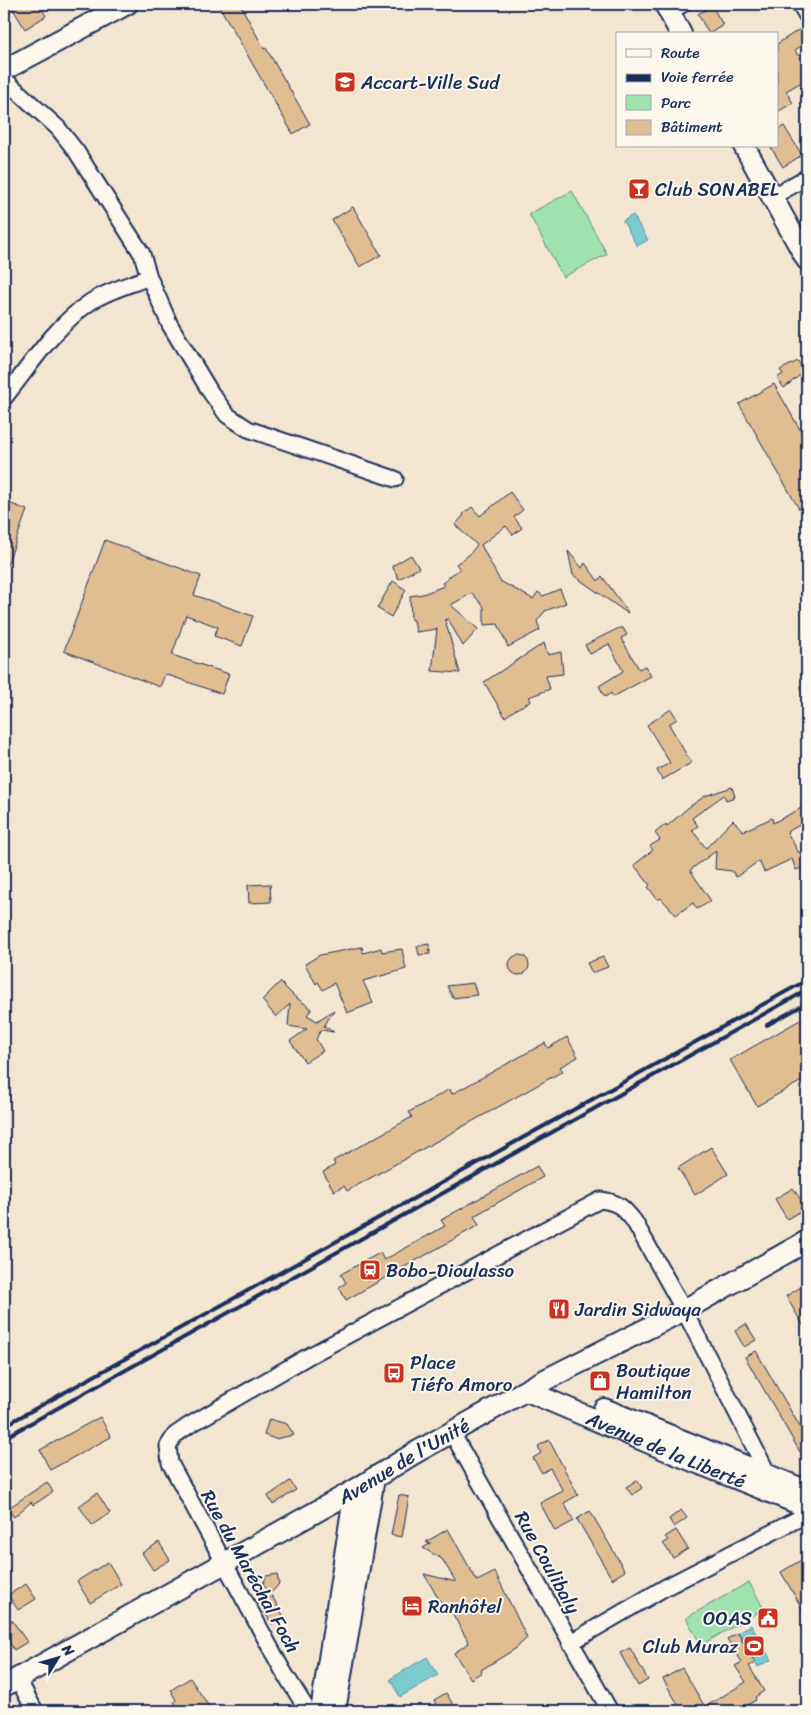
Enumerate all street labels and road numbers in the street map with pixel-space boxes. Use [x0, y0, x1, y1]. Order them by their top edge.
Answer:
street label: Avenue de la Liberté [580, 1402, 751, 1498]
street label: Avenue de l'Unité [331, 1409, 476, 1514]
street label: Rue du Maréchal Foch [192, 1483, 309, 1659]
street label: Rue Coulibaly [506, 1505, 590, 1620]

